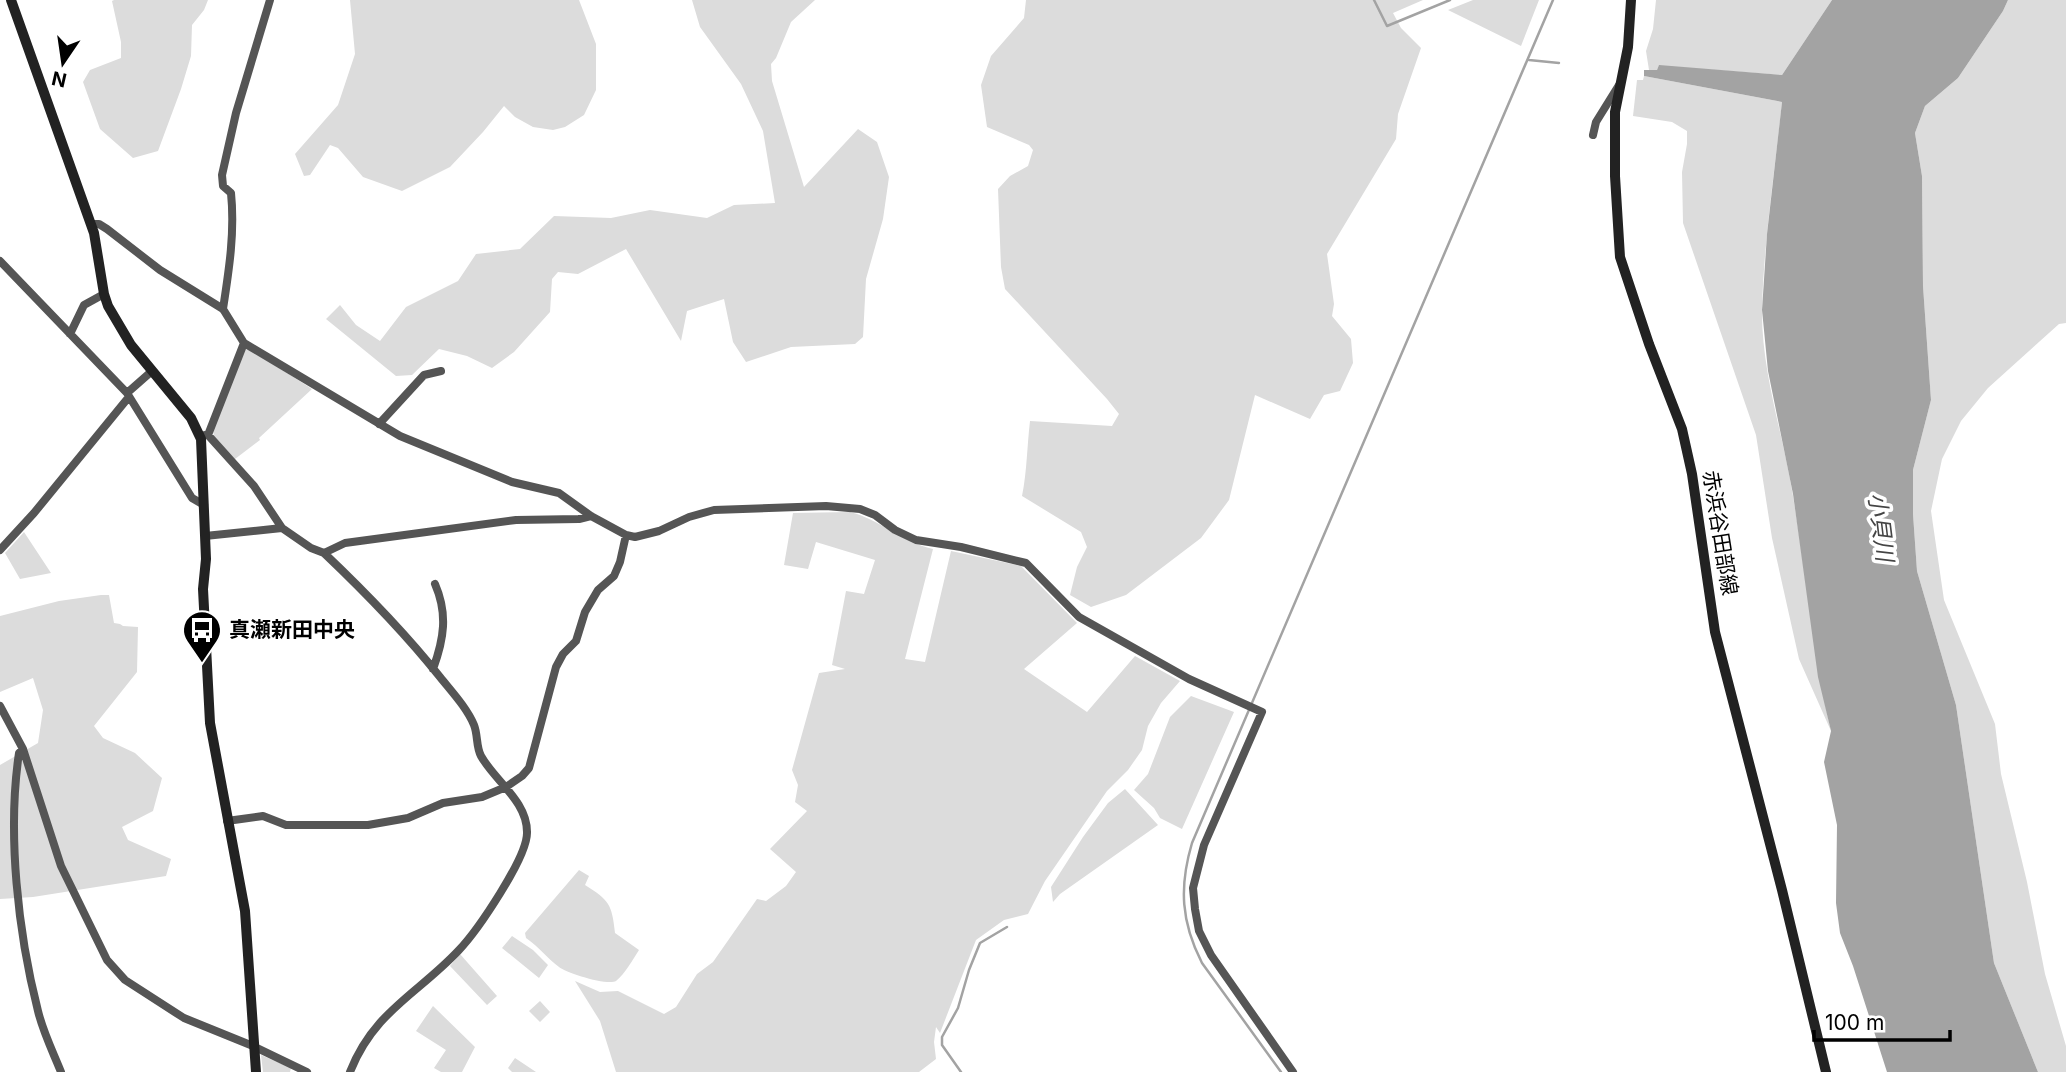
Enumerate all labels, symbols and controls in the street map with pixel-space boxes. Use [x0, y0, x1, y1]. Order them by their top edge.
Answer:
north arrow [28, 28, 98, 98]
text: N [50, 66, 69, 92]
street label: 赤浜谷田部線 [1698, 469, 1743, 597]
water label: 小貝川 [1863, 491, 1899, 566]
bus stop icon: 真瀬新田中央 [181, 609, 223, 664]
place label: 真瀬新田中央 [229, 617, 355, 642]
scale bar [1814, 998, 1951, 1042]
text: 100 m [1825, 1010, 1884, 1035]

